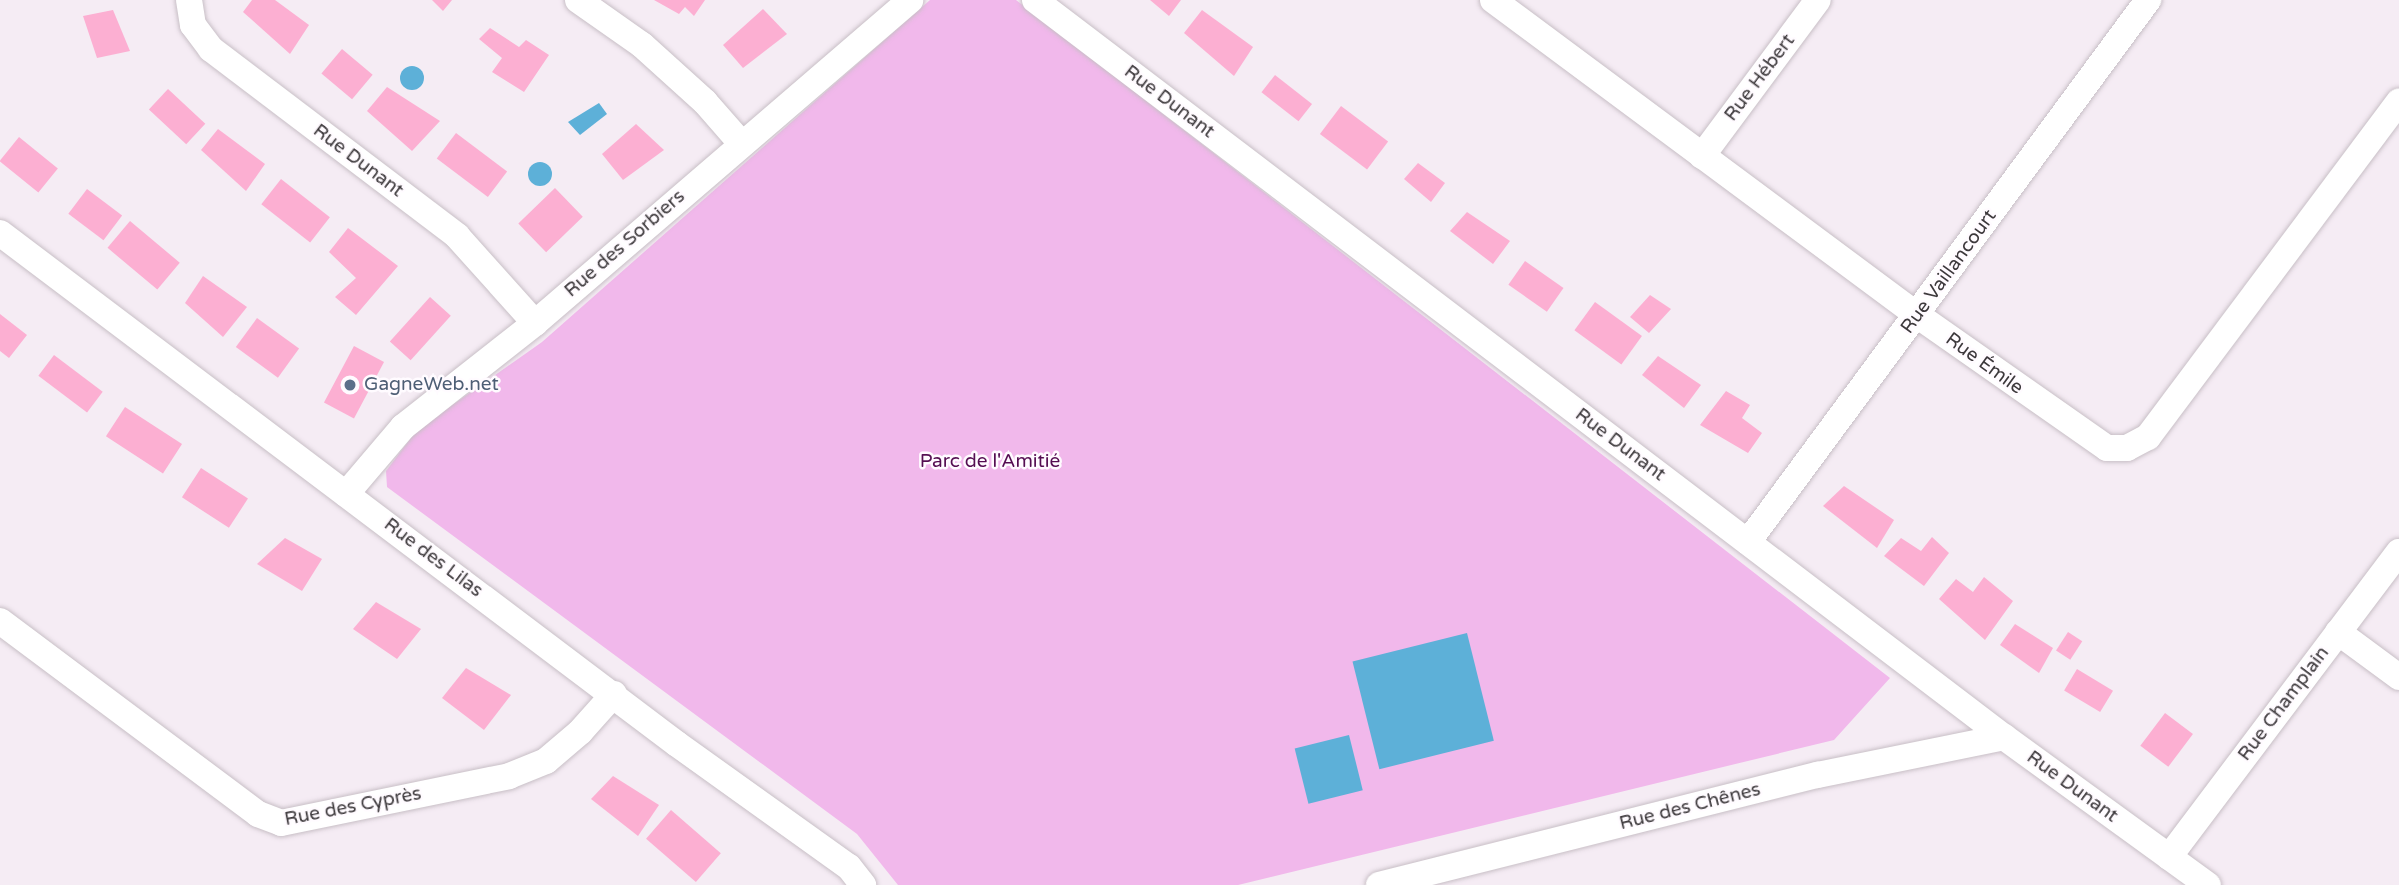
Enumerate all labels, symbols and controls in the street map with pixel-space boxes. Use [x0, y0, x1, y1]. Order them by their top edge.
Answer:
street label: Rue Hébert [1720, 30, 1800, 126]
street label: Rue Dunant [1119, 61, 1219, 143]
street label: Rue Dunant [308, 120, 408, 202]
street label: Rue des Sorbiers [560, 186, 690, 302]
street label: Rue Vaillancourt [1896, 206, 2002, 338]
street label: Rue Émile [1941, 328, 2027, 400]
place label: GagneWeb.net [364, 374, 499, 396]
marker: GagneWeb.net [342, 377, 358, 393]
street label: Rue Dunant [1570, 404, 1670, 486]
park label: Parc de l'Amitié [920, 451, 1060, 473]
street label: Rue des Lilas [379, 513, 487, 603]
street label: Rue Champlain [2234, 642, 2334, 766]
street label: Rue Dunant [2022, 746, 2122, 828]
street label: Rue des Chênes [1617, 778, 1763, 836]
street label: Rue des Cyprès [283, 783, 423, 831]

